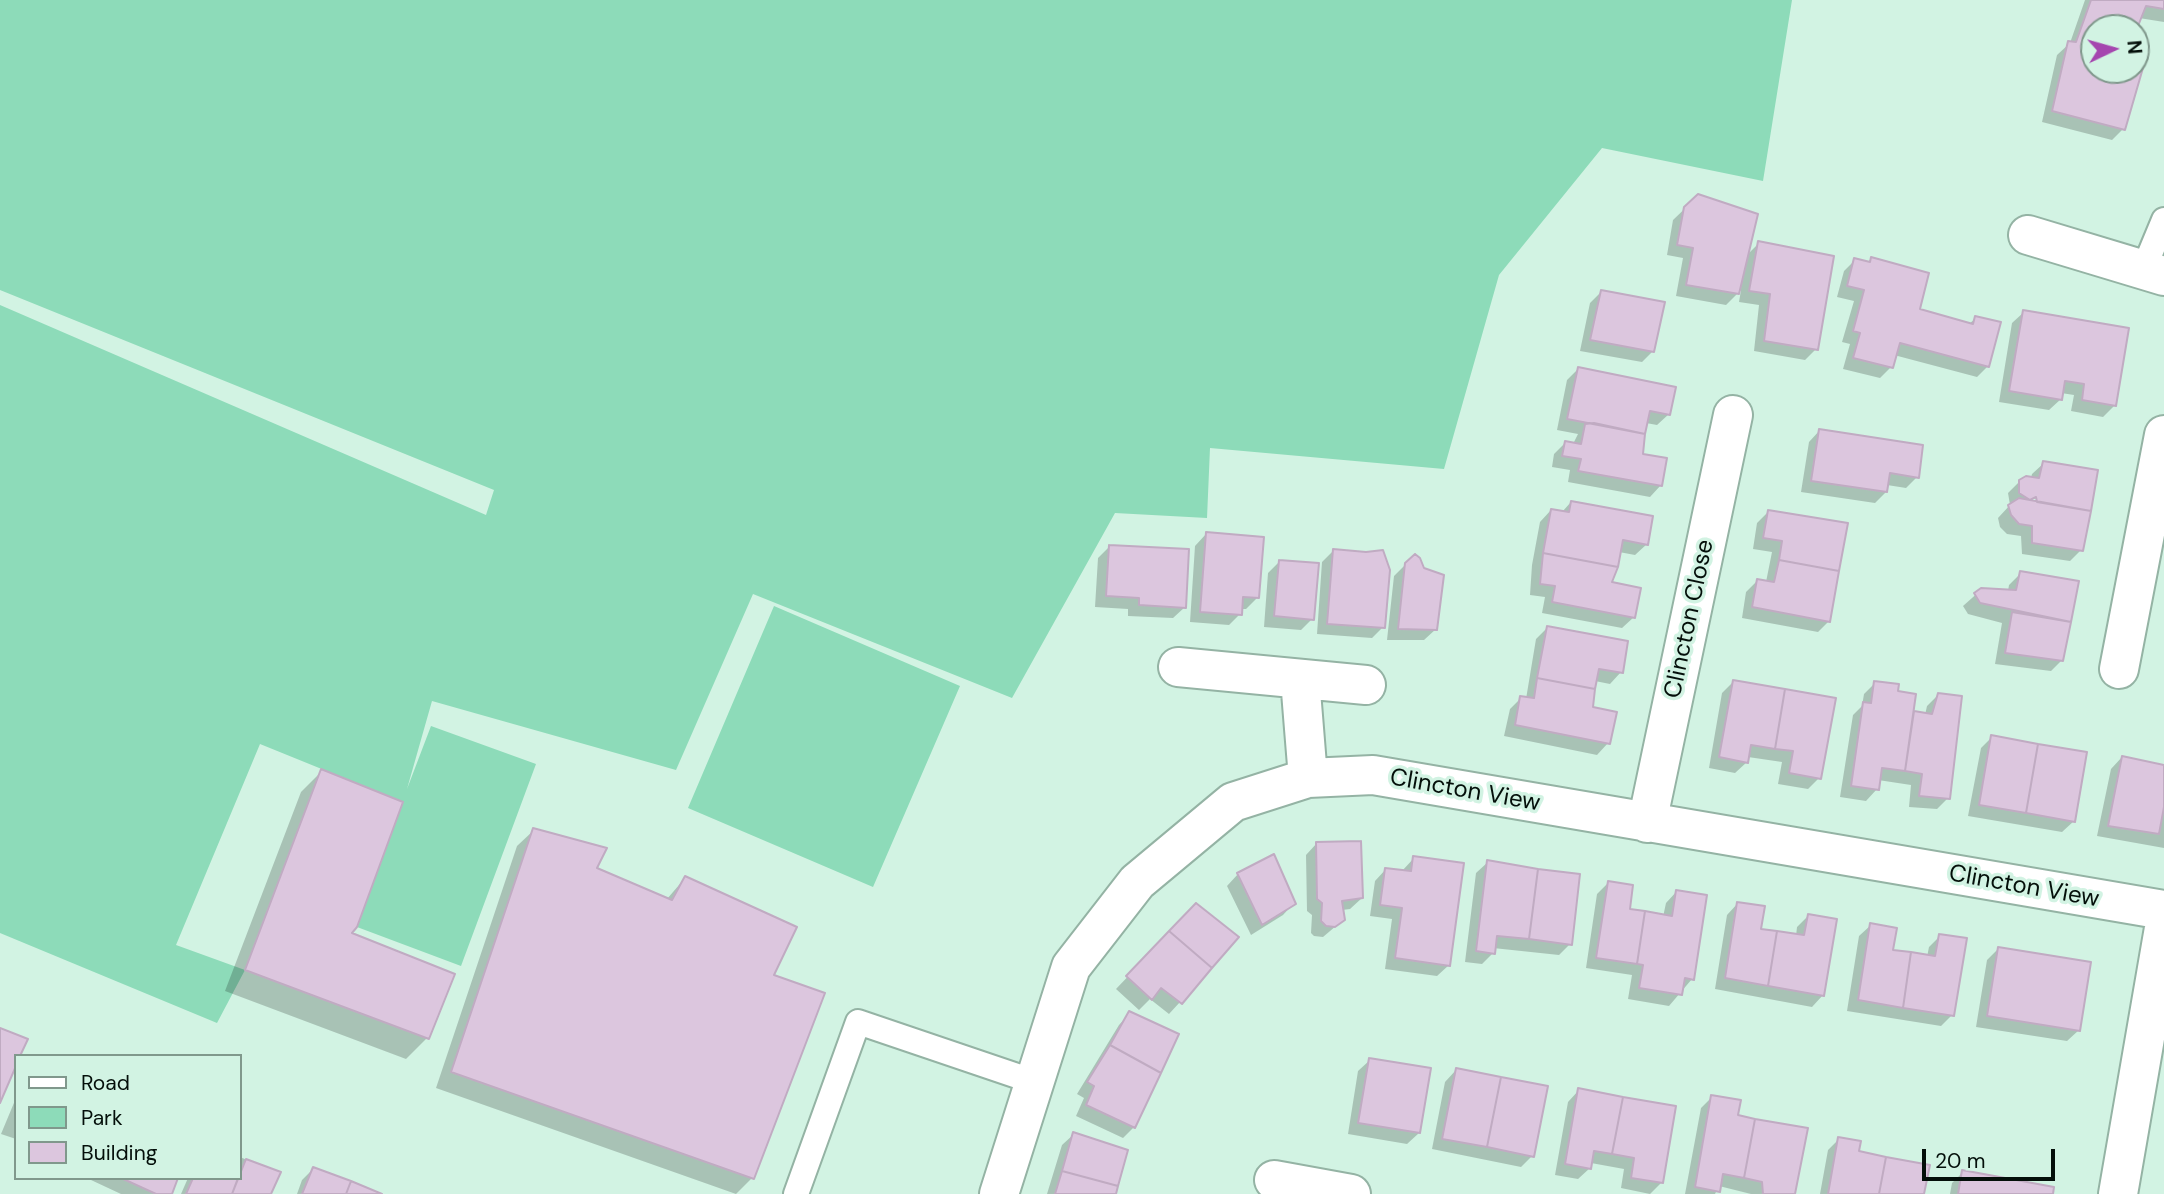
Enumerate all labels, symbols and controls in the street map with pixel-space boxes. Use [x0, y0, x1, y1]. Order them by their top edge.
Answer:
north arrow [2080, 14, 2150, 84]
text: N [2121, 39, 2147, 55]
street label: Clincton Close [1659, 537, 1721, 701]
street label: Clincton View [1388, 764, 1542, 818]
street label: Clincton View [1947, 860, 2101, 914]
legend [14, 1054, 242, 1180]
text: Road [81, 1069, 130, 1097]
text: Park [81, 1104, 122, 1132]
scale bar [1926, 1134, 2059, 1178]
text: Building [81, 1139, 157, 1167]
text: 20 m [1935, 1147, 1986, 1175]

